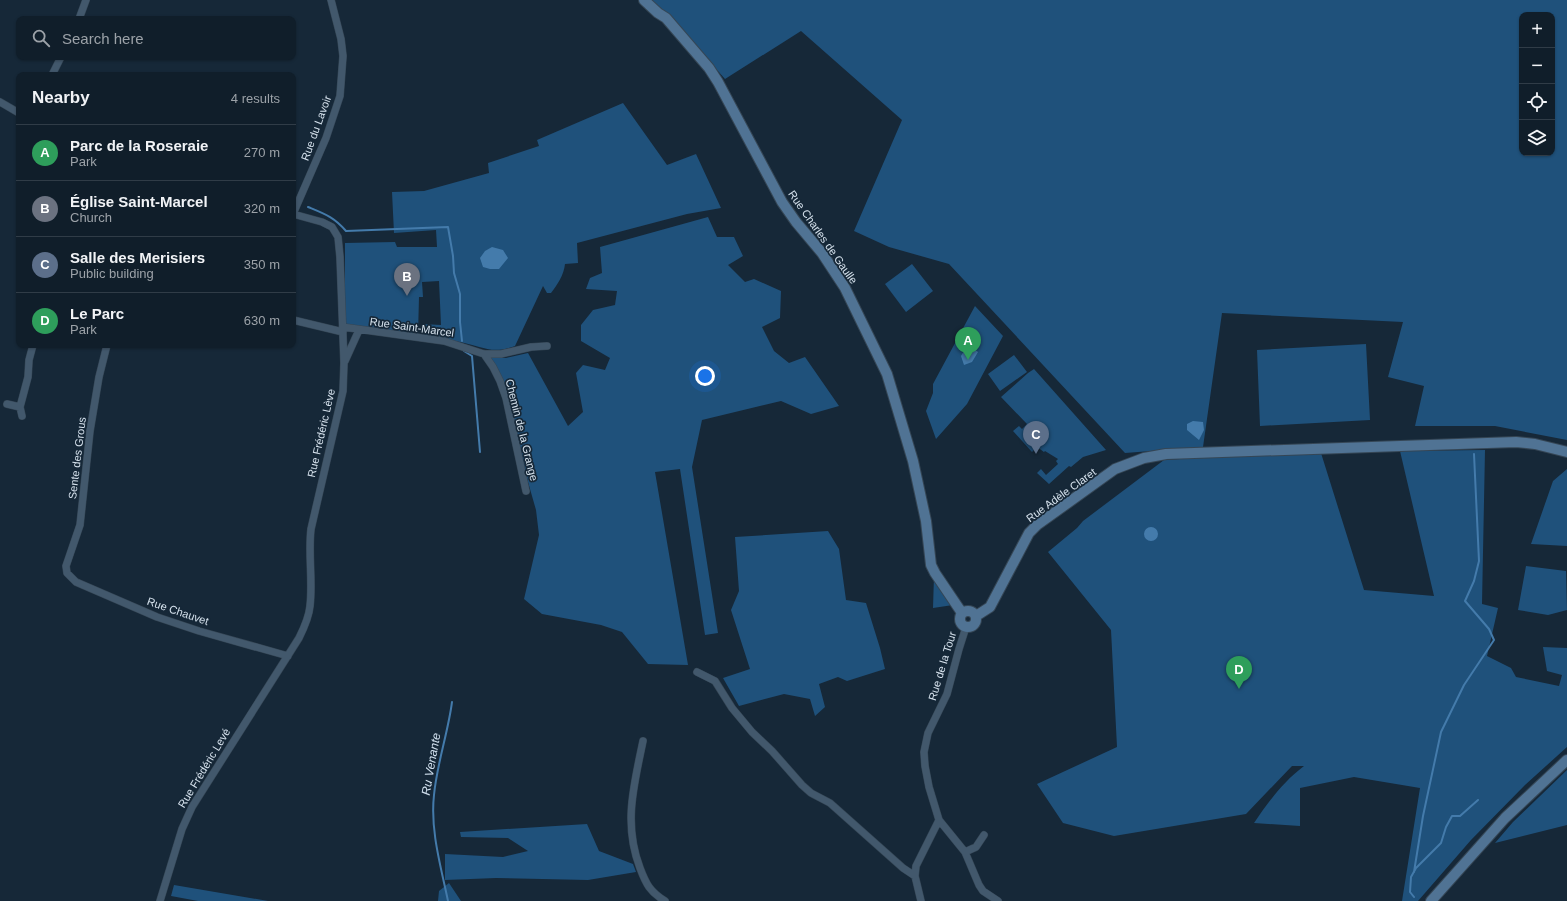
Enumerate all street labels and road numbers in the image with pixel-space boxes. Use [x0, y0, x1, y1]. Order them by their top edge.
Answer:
street label: Rue du Lavoir [299, 93, 333, 162]
street label: Rue Charles de Gaulle [786, 188, 860, 286]
street label: Rue Saint-Marcel [369, 315, 455, 339]
street label: Chemin de la Grange [504, 378, 540, 482]
street label: Rue Frédéric Lève [305, 388, 337, 478]
street label: Sente des Grous [66, 416, 88, 500]
street label: Rue Adèle Claret [1024, 466, 1098, 524]
street label: Rue Chauvet [146, 595, 210, 627]
street label: Rue de la Tour [926, 630, 958, 702]
street label: Rue Frédéric Levé [176, 726, 232, 810]

